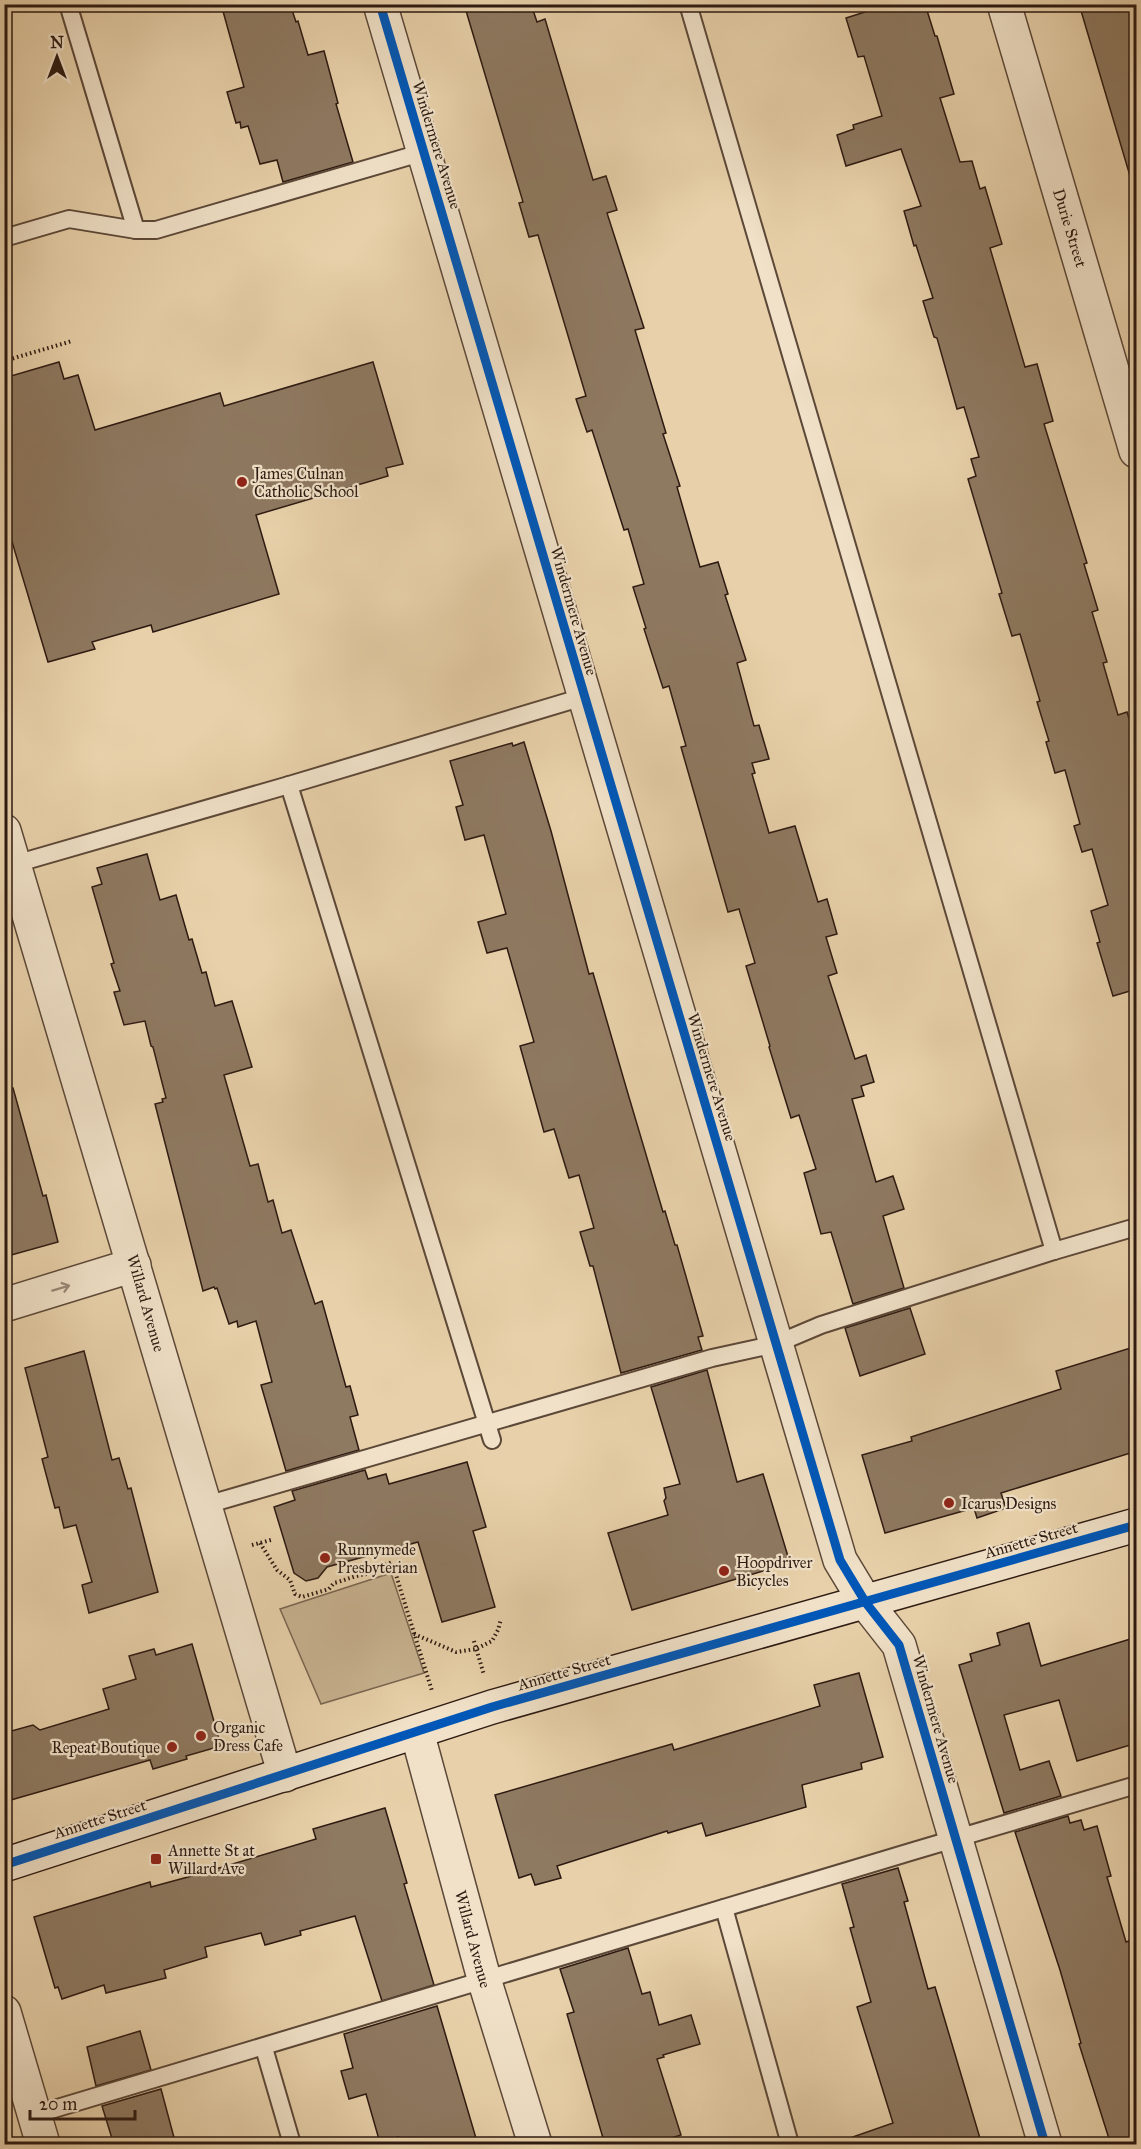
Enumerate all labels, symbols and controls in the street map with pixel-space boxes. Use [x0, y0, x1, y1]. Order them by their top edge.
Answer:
north arrow [27, 27, 87, 87]
text: N [50, 33, 64, 52]
street label: Windermere Avenue [408, 79, 466, 212]
street label: Durie Street [1049, 186, 1091, 270]
place label: James Culnan Catholic School [252, 464, 359, 501]
marker: James Culnan Catholic School [235, 475, 249, 489]
street label: Windermere Avenue [547, 544, 602, 678]
street label: Windermere Avenue [683, 1011, 741, 1144]
street label: Willard Avenue [123, 1252, 169, 1354]
one-way arrow [51, 1282, 70, 1293]
place label: Icarus Designs [961, 1494, 1057, 1514]
marker: Icarus Designs [942, 1496, 956, 1510]
street label: Annette Street [981, 1518, 1080, 1563]
place label: Runnymede Presbyterian [337, 1540, 418, 1577]
marker: Runnymede Presbyterian [318, 1551, 332, 1565]
place label: Hoopdriver Bicycles [736, 1553, 812, 1590]
marker: Hoopdriver Bicycles [717, 1564, 731, 1578]
street label: Annette Street [514, 1650, 613, 1695]
street label: Windermere Avenue [909, 1652, 964, 1786]
place label: Organic Dress Cafe [213, 1718, 283, 1755]
marker: Organic Dress Cafe [194, 1729, 208, 1743]
place label: Repeat Boutique [52, 1738, 160, 1758]
marker: Repeat Boutique [165, 1740, 179, 1754]
street label: Annette Street [50, 1795, 149, 1843]
place label: Annette St at Willard Ave [167, 1841, 255, 1878]
marker: Annette St at Willard Ave [149, 1852, 163, 1866]
street label: Willard Avenue [451, 1888, 495, 1990]
scale bar [30, 2083, 135, 2121]
text: 20 m [39, 2093, 77, 2115]

